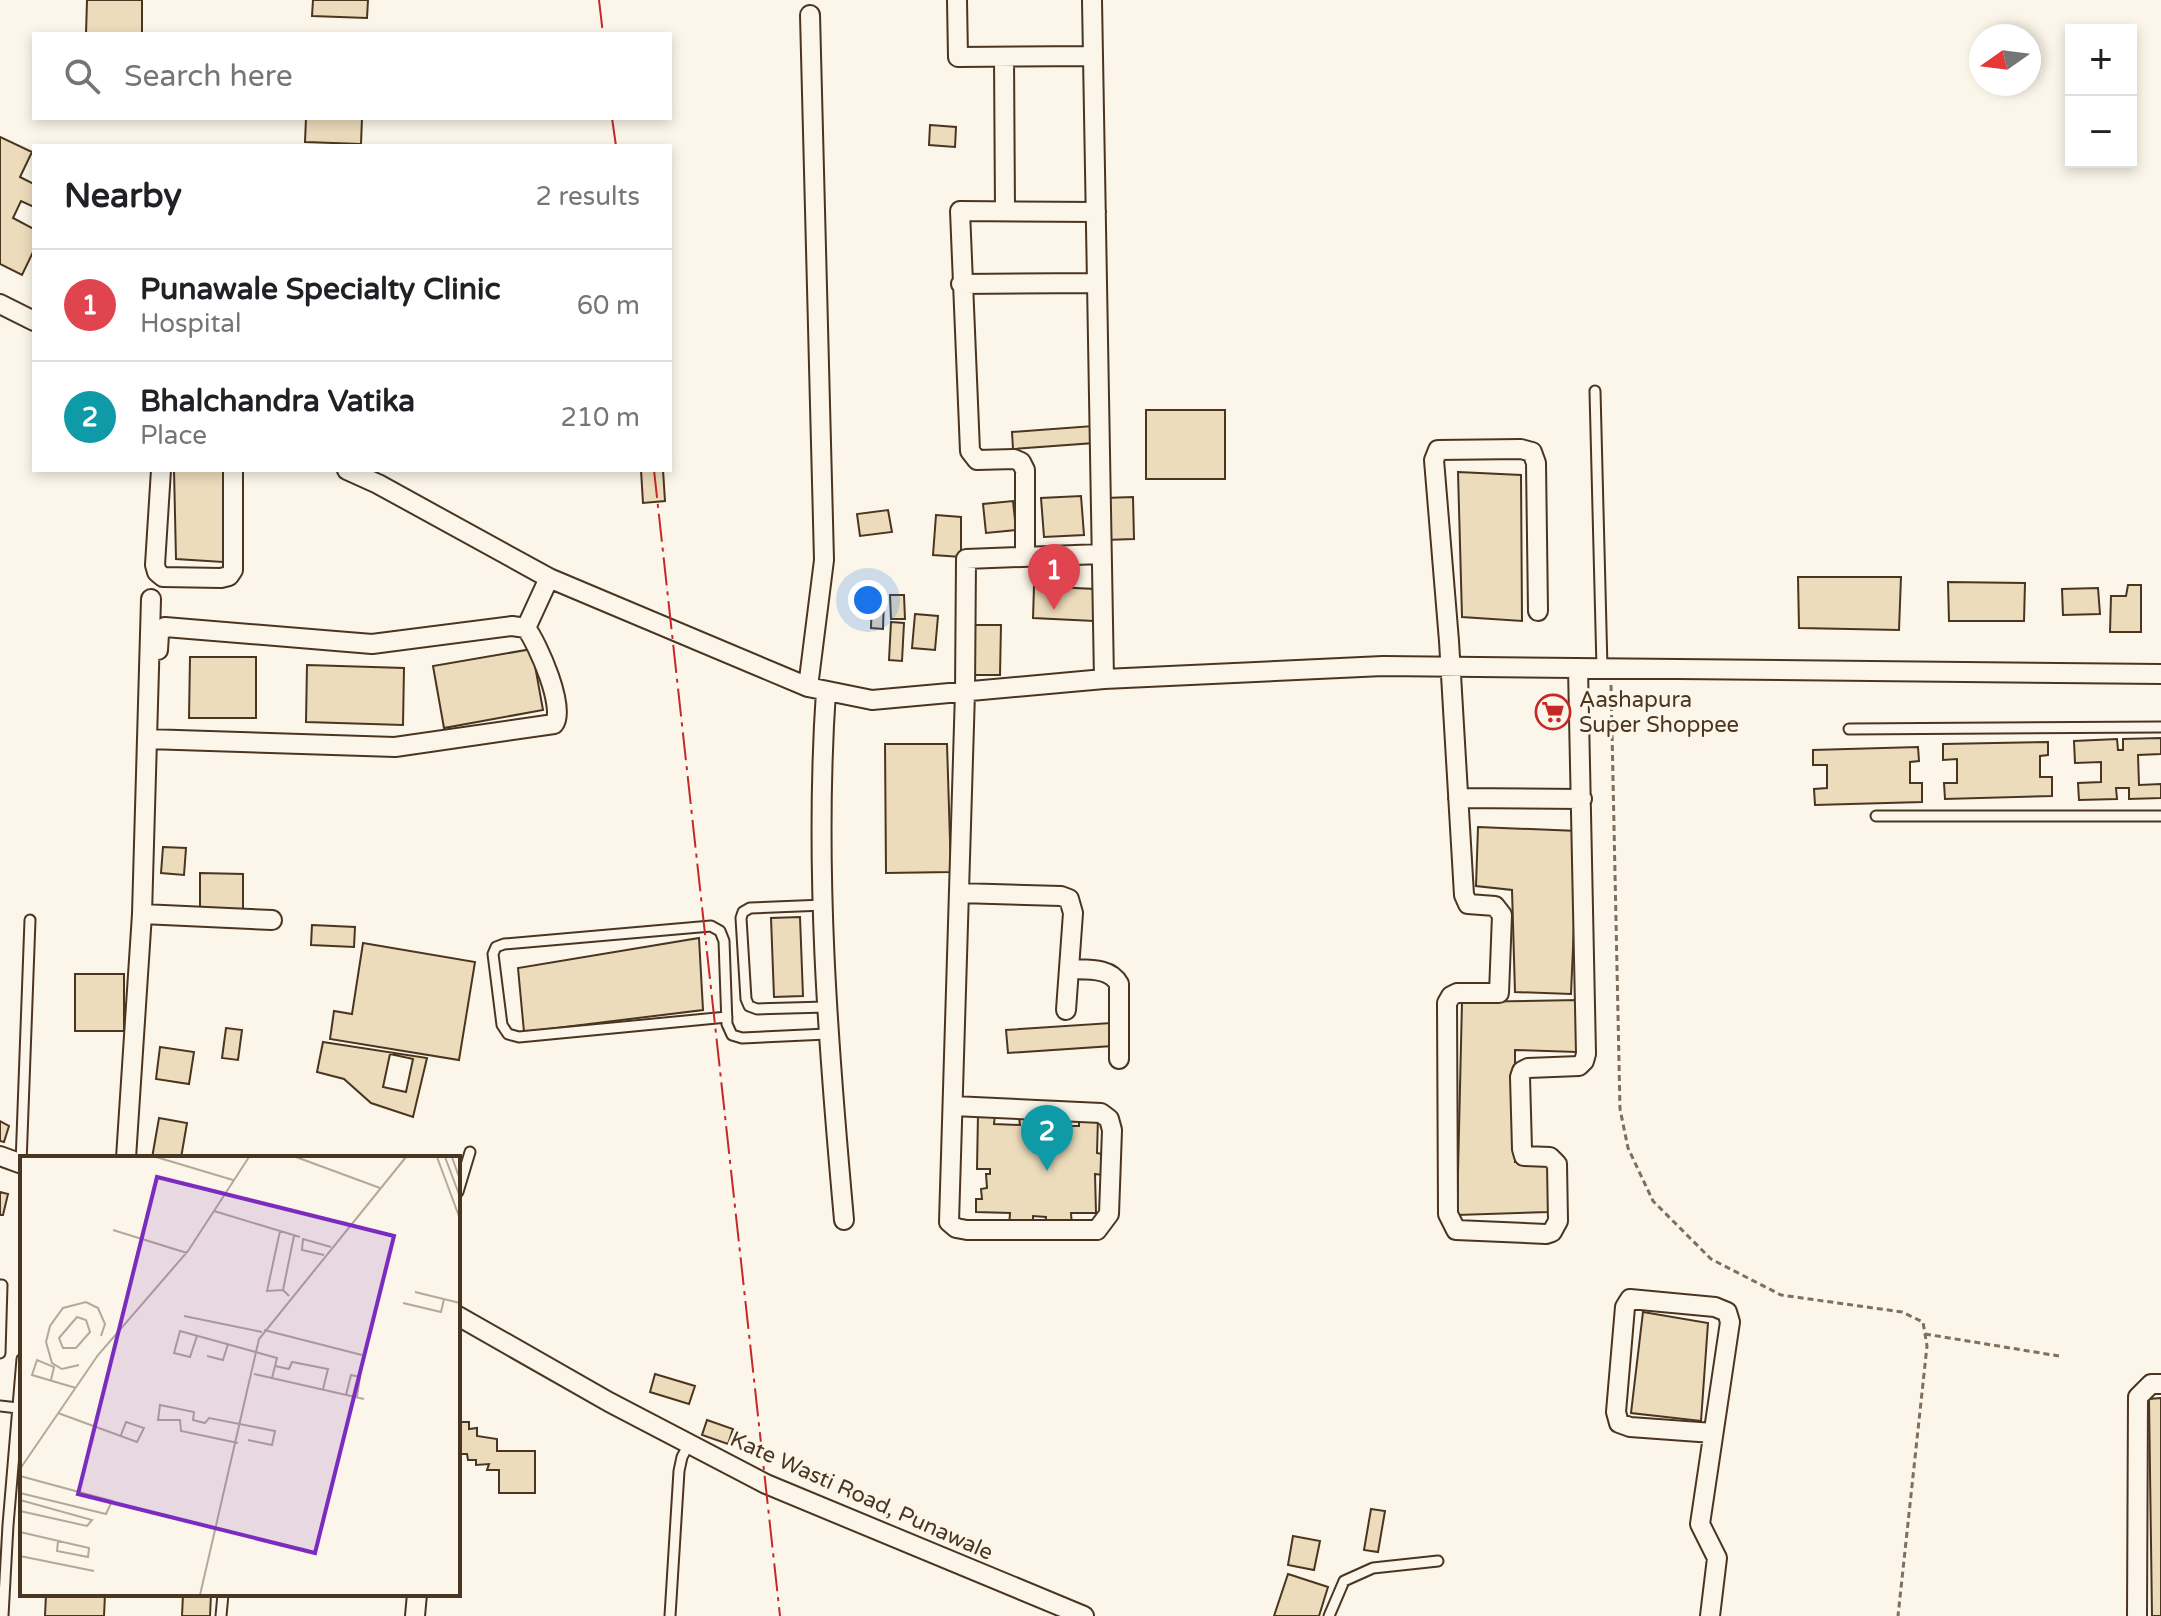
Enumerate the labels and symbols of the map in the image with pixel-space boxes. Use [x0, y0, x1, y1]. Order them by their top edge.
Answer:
north arrow [1969, 24, 2041, 96]
pin: 1 [1028, 544, 1080, 610]
your location [848, 580, 888, 620]
place label: Aashapura Super Shoppee [1579, 687, 1739, 738]
supermarket icon: Aashapura Super Shoppee [1534, 693, 1572, 731]
pin: 2 [1021, 1105, 1073, 1171]
inset map [20, 1156, 460, 1596]
street label: Kate Wasti Road, Punawale [726, 1426, 997, 1566]

